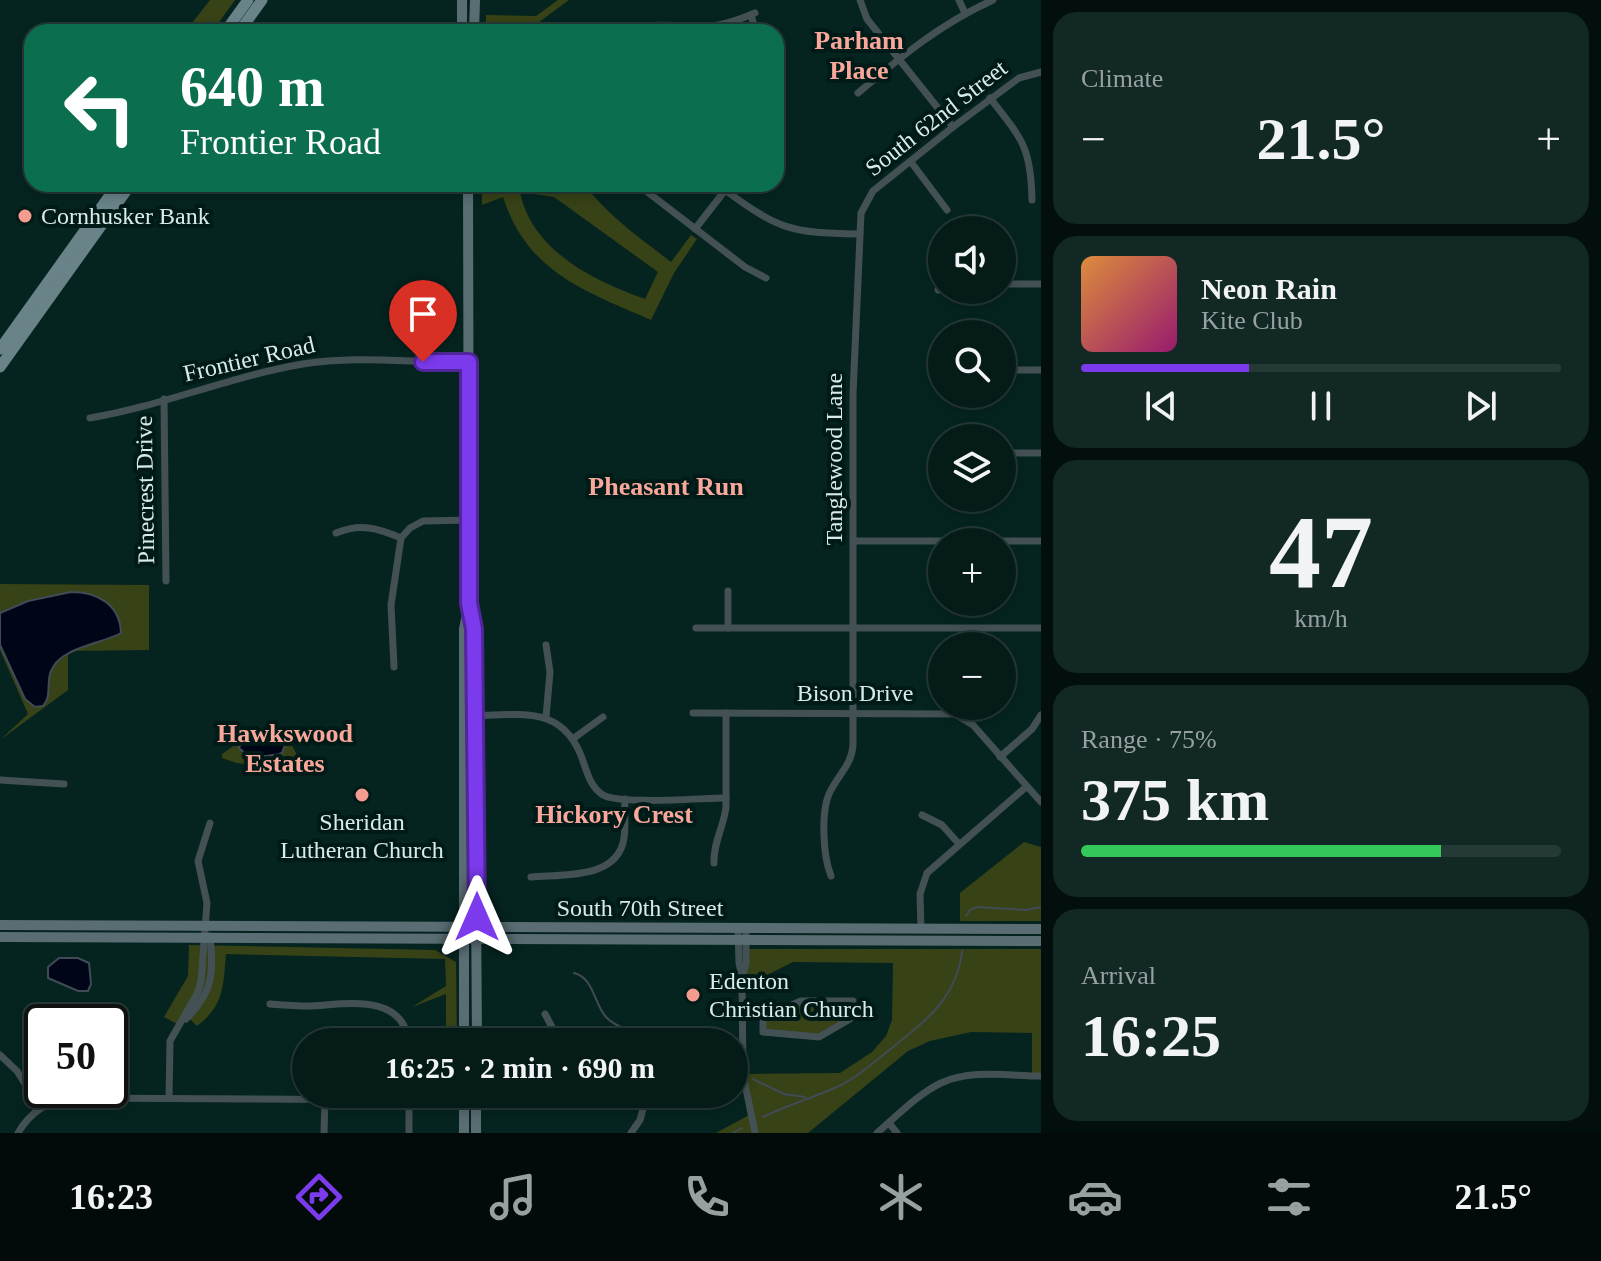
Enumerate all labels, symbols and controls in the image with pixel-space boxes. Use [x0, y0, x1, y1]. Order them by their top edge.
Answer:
district label: Parham Place [814, 26, 904, 85]
street label: South 62nd Street [860, 55, 1012, 181]
icon: left [48, 56, 152, 160]
text: 640 m [180, 56, 325, 118]
text: Climate [1081, 64, 1163, 93]
text: 21.5° [1257, 106, 1386, 172]
text: − [1081, 115, 1106, 164]
text: + [1536, 115, 1561, 164]
text: Frontier Road [180, 122, 381, 162]
place label: Cornhusker Bank [41, 203, 210, 229]
marker: Cornhusker Bank [16, 207, 34, 225]
map controls [928, 216, 1016, 720]
button: sound [928, 216, 1016, 304]
text: Neon Rain [1201, 272, 1337, 305]
pin [389, 280, 457, 362]
icon: arrive [401, 292, 445, 336]
text: Kite Club [1201, 306, 1303, 335]
button: search [928, 320, 1016, 408]
street label: Frontier Road [181, 331, 317, 387]
street label: Tanglewood Lane [821, 373, 847, 545]
icon: previous [1139, 384, 1183, 428]
icon: pause [1299, 384, 1343, 428]
icon: next [1459, 384, 1503, 428]
street label: Pinecrest Drive [131, 415, 159, 565]
button: layers [928, 424, 1016, 512]
district label: Pheasant Run [588, 472, 744, 501]
text: 47 [1269, 494, 1373, 609]
button: + [928, 528, 1016, 616]
text: km/h [1294, 604, 1348, 633]
button: − [928, 632, 1016, 720]
street label: Bison Drive [797, 680, 913, 706]
district label: Hawkswood Estates [217, 719, 353, 778]
text: Range · 75% [1081, 725, 1217, 754]
text: 375 km [1081, 767, 1269, 833]
marker: Sheridan Lutheran Church [353, 786, 371, 804]
district label: Hickory Crest [535, 800, 693, 829]
place label: Sheridan Lutheran Church [280, 809, 444, 863]
position arrow [435, 875, 519, 959]
street label: South 70th Street [557, 895, 724, 921]
text: Arrival [1081, 961, 1156, 990]
place label: Edenton Christian Church [709, 968, 874, 1022]
marker: Edenton Christian Church [684, 986, 702, 1004]
text: 16:25 [1081, 1003, 1221, 1069]
speed limit sign: 50 [24, 1004, 128, 1108]
text: 16:25 · 2 min · 690 m [385, 1051, 655, 1084]
icon: directions [291, 1169, 347, 1225]
icon: music [485, 1169, 541, 1225]
icon: phone [679, 1169, 735, 1225]
icon: climate [873, 1169, 929, 1225]
icon: car [1067, 1169, 1123, 1225]
icon: filters [1261, 1169, 1317, 1225]
text: 16:23 [69, 1177, 153, 1217]
text: 21.5° [1455, 1177, 1532, 1217]

